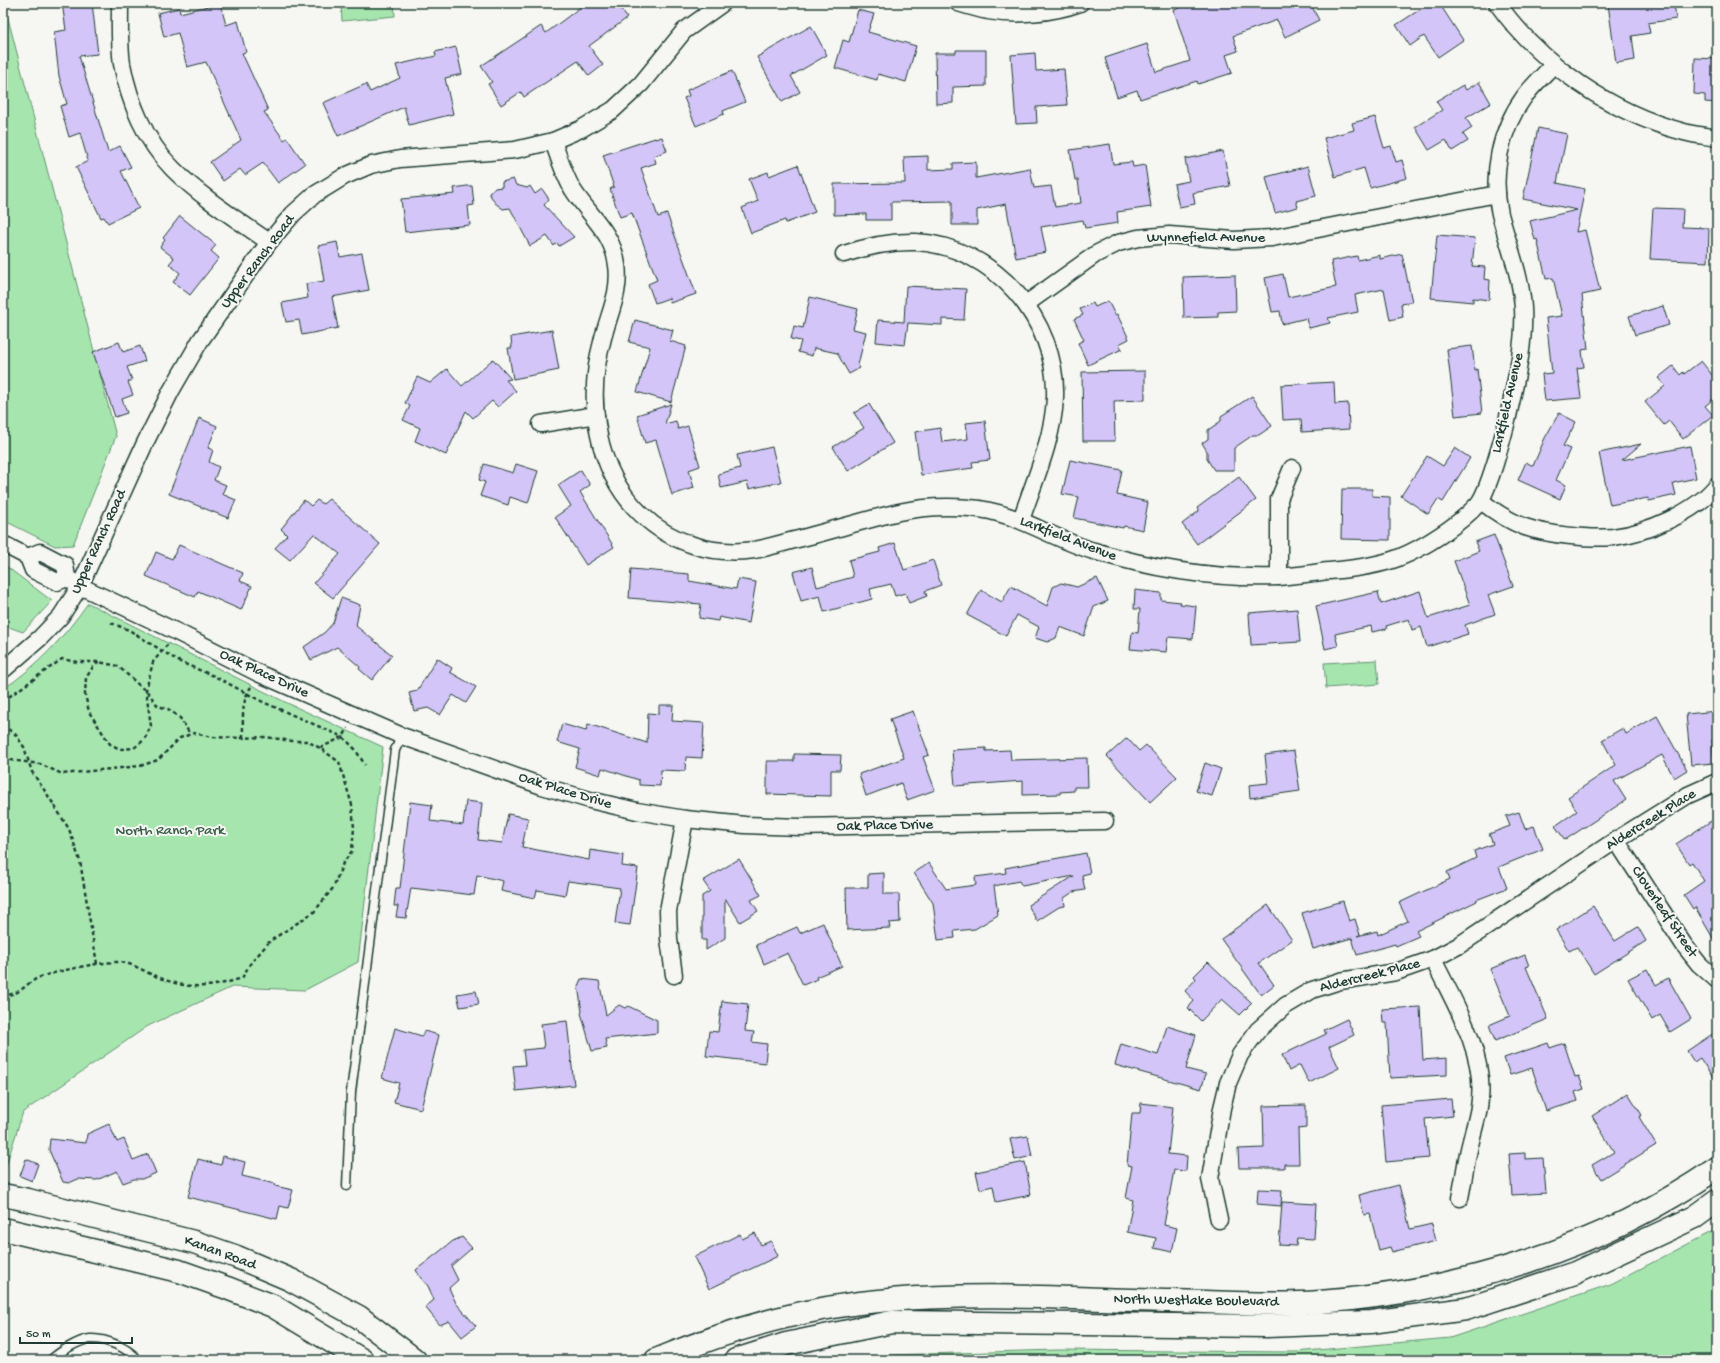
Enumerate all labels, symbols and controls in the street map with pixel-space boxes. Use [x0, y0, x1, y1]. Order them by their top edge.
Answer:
street label: Upper Ranch Road [217, 211, 300, 312]
street label: Wynnefield Avenue [1147, 229, 1265, 247]
street label: Larkfield Avenue [1488, 351, 1528, 455]
street label: Upper Ranch Road [67, 486, 132, 597]
street label: Larkfield Avenue [1017, 512, 1119, 566]
street label: Oak Place Drive [216, 645, 312, 703]
street label: Oak Place Drive [516, 768, 614, 814]
street label: Aldercreek Place [1603, 785, 1700, 855]
street label: Oak Place Drive [837, 816, 934, 836]
park label: North Ranch Park [115, 822, 226, 840]
street label: Cloverleaf Street [1627, 863, 1702, 963]
street label: Aldercreek Place [1318, 955, 1422, 997]
street label: Kanan Road [181, 1232, 260, 1275]
street label: North Westlake Boulevard [1113, 1291, 1280, 1311]
scale bar [20, 1319, 132, 1345]
text: 50 m [26, 1328, 51, 1342]

